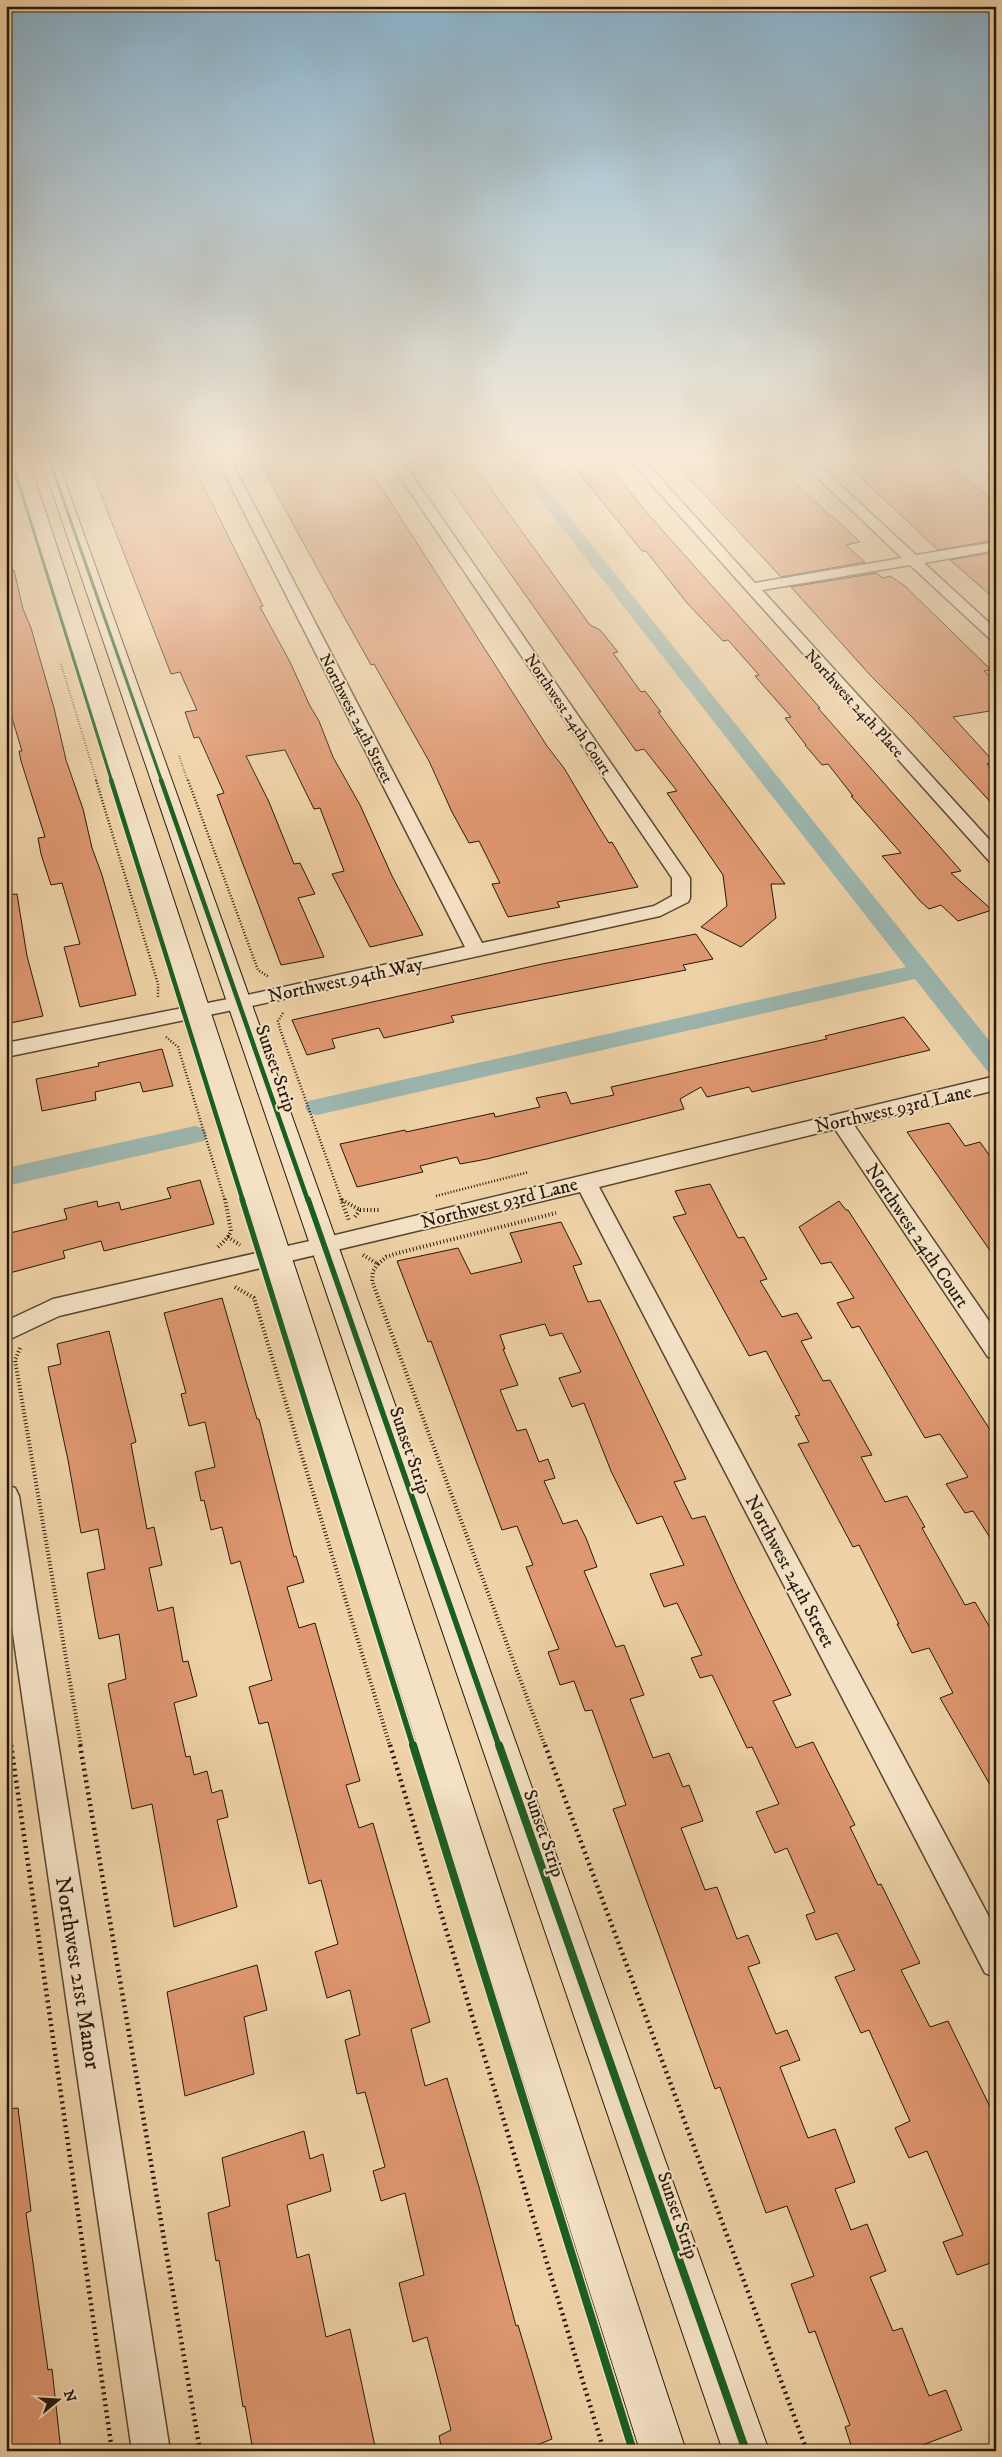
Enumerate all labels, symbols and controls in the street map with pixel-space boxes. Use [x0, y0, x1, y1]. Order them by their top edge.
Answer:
street label: Northwest 24th Place [800, 645, 908, 762]
street label: Northwest 24th Street [315, 650, 397, 786]
street label: Northwest 24th Court [520, 650, 616, 779]
street label: Northwest 94th Way [266, 953, 426, 1008]
street label: Sunset Strip [250, 1022, 301, 1115]
street label: Northwest 93rd Lane [813, 1080, 974, 1139]
street label: Northwest 24th Court [860, 1160, 973, 1312]
street label: Northwest 93rd Lane [419, 1173, 580, 1234]
street label: Sunset Strip [384, 1404, 435, 1497]
street label: Northwest 24th Street [740, 1492, 840, 1652]
street label: Sunset Strip [518, 1787, 569, 1880]
street label: Northwest 21st Manor [49, 1875, 106, 2072]
street label: Sunset Strip [652, 2169, 703, 2262]
north arrow [32, 2374, 82, 2424]
text: N [59, 2388, 80, 2405]

